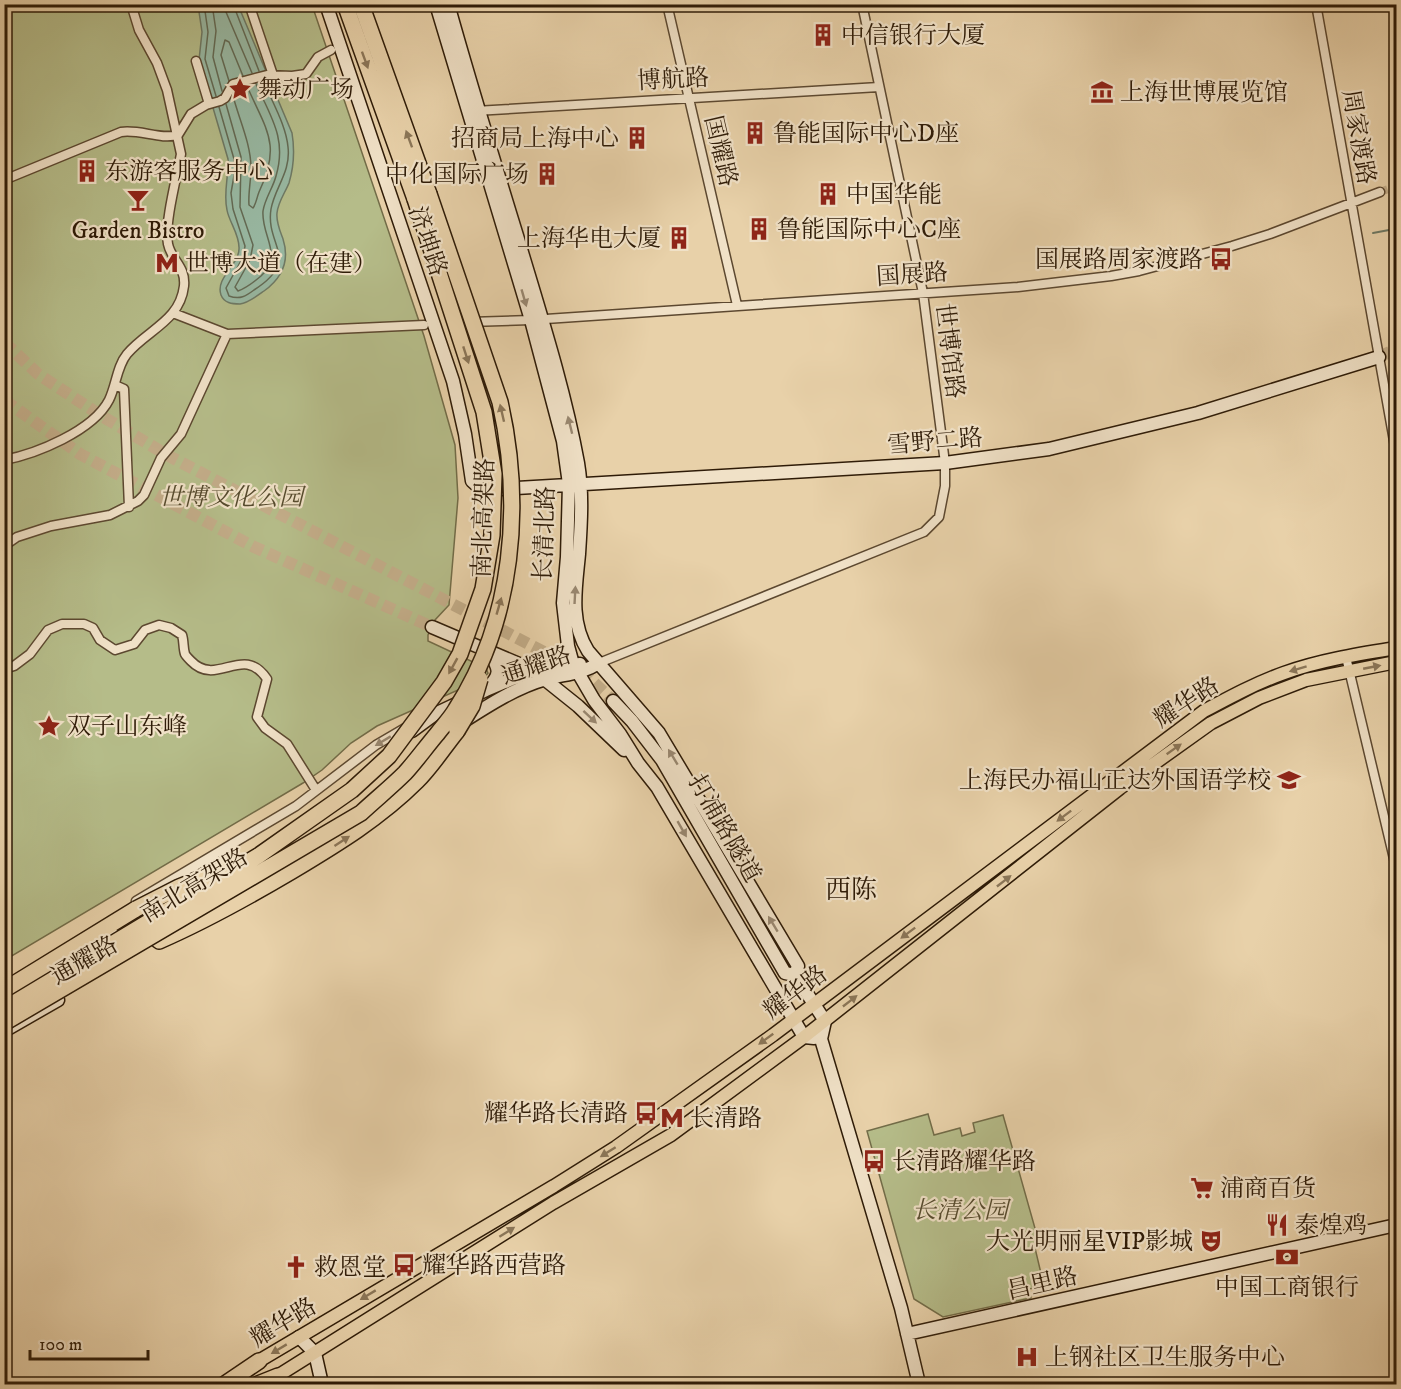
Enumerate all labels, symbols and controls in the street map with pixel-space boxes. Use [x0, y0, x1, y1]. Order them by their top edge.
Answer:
place label: 中信银行大厦 [841, 21, 985, 51]
building icon: 中信银行大厦 [810, 22, 836, 48]
one-way arrow [360, 51, 370, 69]
street label: 博航路 [636, 63, 710, 97]
place label: 舞动广场 [258, 75, 354, 105]
place icon: 舞动广场 [227, 76, 253, 102]
place label: 上海世博展览馆 [1120, 78, 1288, 108]
museum icon: 上海世博展览馆 [1089, 79, 1115, 105]
street label: 周家渡路 [1335, 87, 1381, 187]
street label: 国耀路 [697, 113, 743, 190]
place label: 鲁能国际中心D座 [773, 119, 959, 149]
building icon: 鲁能国际中心D座 [742, 120, 768, 146]
place label: 招商局上海中心 [451, 124, 619, 154]
building icon: 招商局上海中心 [624, 125, 650, 151]
one-way arrow [404, 130, 414, 148]
place label: 东游客服务中心 [105, 157, 273, 187]
building icon: 东游客服务中心 [74, 158, 100, 184]
place label: 中化国际广场 [385, 160, 529, 190]
building icon: 中化国际广场 [534, 161, 560, 187]
place label: 中国华能 [846, 180, 942, 210]
building icon: 中国华能 [815, 181, 841, 207]
bar icon: Garden Bistro [125, 187, 151, 213]
street label: 济坤路 [401, 202, 453, 280]
place label: 鲁能国际中心C座 [777, 215, 961, 245]
place label: Garden Bistro [72, 216, 204, 246]
building icon: 鲁能国际中心C座 [746, 216, 772, 242]
place label: 上海华电大厦 [517, 224, 661, 254]
building icon: 上海华电大厦 [666, 225, 692, 251]
place label: 国展路周家渡路 [1035, 245, 1203, 275]
bus stop icon: 国展路周家渡路 [1208, 246, 1234, 272]
place label: 世博大道（在建） [185, 249, 377, 279]
metro station icon: 世博大道（在建） [154, 250, 180, 276]
street label: 国展路 [875, 258, 949, 292]
one-way arrow [520, 289, 529, 307]
street label: 世博馆路 [928, 302, 970, 401]
one-way arrow [461, 346, 471, 364]
one-way arrow [497, 403, 506, 422]
one-way arrow [564, 416, 574, 434]
street label: 雪野二路 [886, 423, 984, 461]
street label: 南北高架路 [467, 458, 501, 579]
park label: 世博文化公园 [159, 483, 307, 513]
street label: 长清北路 [528, 486, 562, 583]
one-way arrow [571, 585, 580, 604]
one-way arrow [495, 597, 504, 615]
street label: 通耀路 [497, 640, 575, 692]
one-way arrow [449, 657, 459, 674]
one-way arrow [1362, 662, 1381, 671]
one-way arrow [1289, 665, 1307, 674]
street label: 耀华路 [1148, 671, 1225, 735]
one-way arrow [582, 710, 597, 724]
place label: 双子山东峰 [67, 712, 187, 742]
place icon: 双子山东峰 [36, 713, 62, 739]
one-way arrow [375, 735, 391, 746]
one-way arrow [1166, 743, 1182, 755]
one-way arrow [668, 748, 678, 765]
place label: 上海民办福山正达外国语学校 [959, 766, 1271, 796]
school or university icon: 上海民办福山正达外国语学校 [1276, 767, 1302, 793]
street label: 打浦路隧道 [681, 769, 767, 888]
one-way arrow [1056, 810, 1072, 822]
one-way arrow [677, 821, 688, 837]
one-way arrow [334, 835, 351, 846]
street label: 南北高架路 [135, 842, 254, 930]
district label: 西陈 [825, 874, 877, 907]
one-way arrow [996, 875, 1011, 887]
one-way arrow [768, 915, 778, 932]
one-way arrow [900, 927, 915, 939]
street label: 通耀路 [46, 930, 123, 992]
street label: 耀华路 [758, 959, 833, 1026]
one-way arrow [842, 995, 858, 1008]
one-way arrow [759, 1033, 774, 1045]
place label: 耀华路长清路 [484, 1099, 628, 1129]
bus stop icon: 耀华路长清路 [633, 1100, 659, 1126]
place label: 长清路 [690, 1104, 762, 1134]
metro station icon: 长清路 [659, 1105, 685, 1131]
one-way arrow [599, 1147, 616, 1158]
place label: 长清路耀华路 [892, 1147, 1036, 1177]
bus stop icon: 长清路耀华路 [861, 1148, 887, 1174]
place label: 浦商百货 [1220, 1174, 1316, 1204]
supermarket icon: 浦商百货 [1189, 1175, 1215, 1201]
park label: 长清公园 [912, 1196, 1012, 1226]
place label: 泰煌鸡 [1295, 1211, 1367, 1241]
restaurant icon: 泰煌鸡 [1264, 1212, 1290, 1238]
one-way arrow [499, 1227, 515, 1238]
place label: 大光明丽星VIP影城 [986, 1227, 1193, 1257]
theatre icon: 大光明丽星VIP影城 [1198, 1228, 1224, 1254]
bank icon: 中国工商银行 [1274, 1244, 1300, 1270]
place label: 耀华路西营路 [422, 1251, 566, 1281]
bus stop icon: 耀华路西营路 [391, 1252, 417, 1278]
place label: 救恩堂 [314, 1253, 386, 1283]
church icon: 救恩堂 [283, 1254, 309, 1280]
street label: 昌里路 [1004, 1261, 1081, 1307]
place label: 中国工商银行 [1215, 1273, 1359, 1303]
one-way arrow [360, 1290, 376, 1301]
street label: 耀华路 [245, 1291, 322, 1354]
scale bar [30, 1323, 148, 1361]
text: 100 m [39, 1334, 82, 1356]
place label: 上钢社区卫生服务中心 [1045, 1343, 1285, 1373]
one-way arrow [271, 1344, 287, 1355]
hospital icon: 上钢社区卫生服务中心 [1014, 1344, 1040, 1370]

